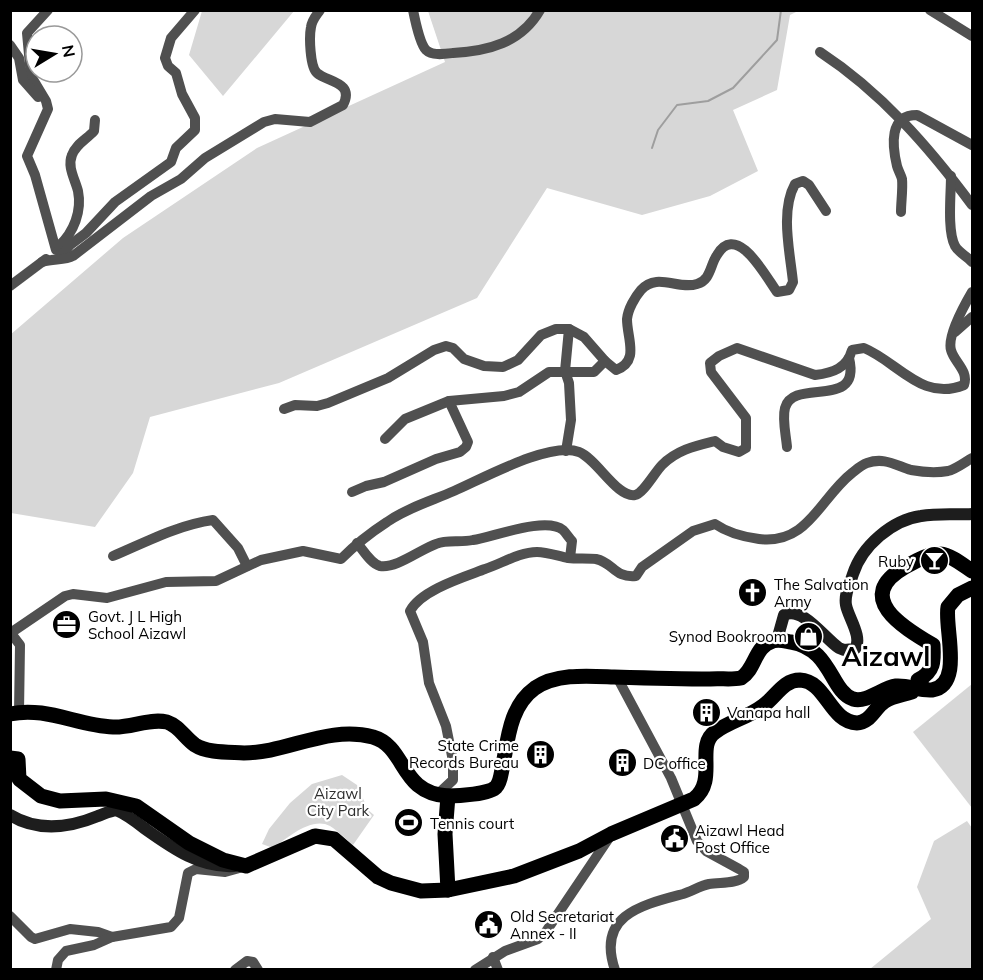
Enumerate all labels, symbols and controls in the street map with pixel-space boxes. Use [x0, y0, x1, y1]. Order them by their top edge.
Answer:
north arrow [24, 24, 84, 84]
text: N [58, 43, 80, 59]
bar icon: Ruby [919, 545, 951, 577]
place label: Ruby [878, 552, 914, 571]
place label: The Salvation Army [774, 575, 869, 611]
church icon: The Salvation Army [737, 577, 769, 609]
place label: Govt. J L High School Aizawl [88, 607, 186, 643]
office icon: Govt. J L High School Aizawl [51, 609, 83, 641]
shop icon: Synod Bookroom [792, 620, 824, 652]
place label: Synod Bookroom [669, 627, 787, 646]
district label: Aizawl [842, 639, 930, 673]
building icon: Vanapa hall [690, 696, 722, 728]
place label: Vanapa hall [727, 703, 810, 722]
place label: State Crime Records Bureau [409, 736, 519, 772]
building icon: State Crime Records Bureau [524, 738, 556, 770]
building icon: DC office [606, 747, 638, 779]
place label: DC office [643, 754, 706, 773]
park label: Aizawl City Park [307, 784, 370, 820]
sports icon: Tennis court [393, 807, 425, 839]
place label: Tennis court [430, 814, 514, 833]
place label: Aizawl Head Post Office [695, 821, 784, 857]
public building icon: Aizawl Head Post Office [658, 823, 690, 855]
place label: Old Secretariat Annex - II [510, 907, 614, 943]
public building icon: Old Secretariat Annex - II [473, 909, 505, 941]

